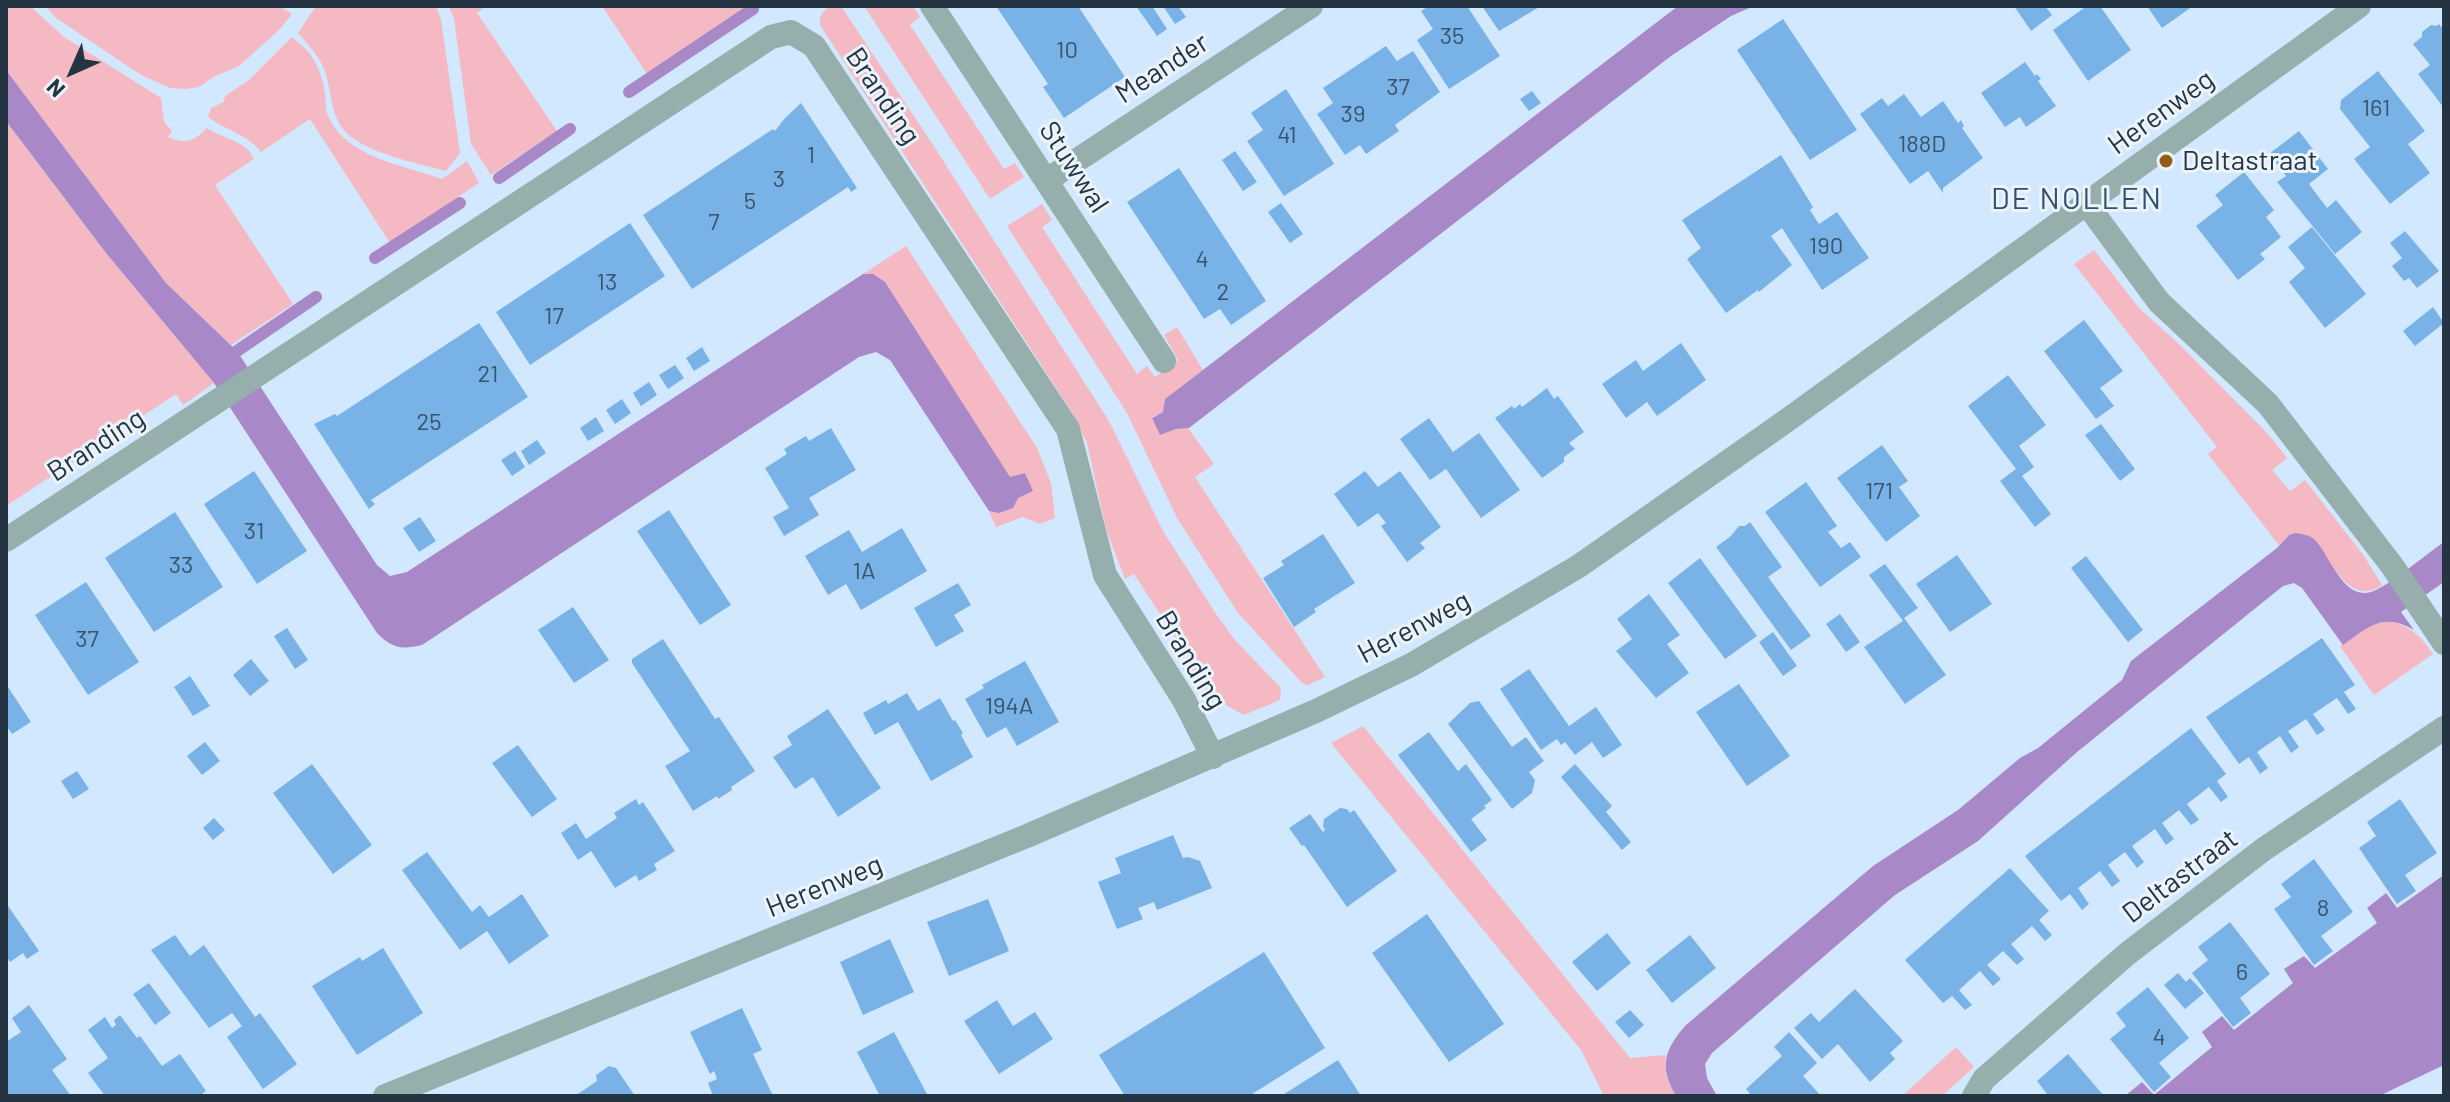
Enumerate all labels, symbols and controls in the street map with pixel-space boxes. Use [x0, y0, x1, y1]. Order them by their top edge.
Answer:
house number: 35 [1440, 22, 1464, 50]
street label: Meander [1109, 25, 1215, 111]
north arrow [32, 32, 112, 112]
house number: 10 [1056, 36, 1078, 64]
street label: Branding [838, 41, 928, 151]
street label: Herenweg [2102, 62, 2220, 162]
house number: 37 [1386, 73, 1410, 101]
text: N [41, 75, 69, 103]
house number: 161 [2362, 94, 2390, 122]
house number: 39 [1341, 100, 1365, 128]
street label: Stuwwal [1032, 115, 1116, 219]
house number: 41 [1277, 121, 1297, 149]
house number: 188D [1898, 130, 1946, 158]
house number: 1 [807, 141, 815, 169]
place label: Deltastraat [2182, 144, 2318, 178]
marker: Deltastraat [2157, 152, 2175, 170]
house number: 3 [773, 165, 785, 193]
district label: DE NOLLEN [1991, 181, 2163, 217]
house number: 5 [744, 187, 756, 215]
house number: 7 [708, 208, 720, 236]
house number: 190 [1809, 232, 1843, 260]
house number: 4 [1195, 245, 1209, 273]
house number: 13 [597, 268, 617, 296]
house number: 2 [1217, 278, 1229, 306]
house number: 17 [544, 302, 564, 330]
house number: 21 [478, 360, 498, 388]
street label: Branding [41, 401, 151, 489]
house number: 25 [416, 408, 442, 436]
house number: 171 [1865, 477, 1893, 505]
house number: 31 [244, 517, 264, 545]
house number: 33 [169, 551, 193, 579]
house number: 1A [853, 557, 875, 585]
street label: Herenweg [1352, 583, 1476, 671]
street label: Branding [1148, 604, 1234, 716]
house number: 37 [75, 625, 99, 653]
house number: 194A [985, 692, 1033, 720]
street label: Deltastraat [2116, 822, 2244, 930]
street label: Herenweg [761, 847, 887, 925]
house number: 8 [2317, 894, 2329, 922]
house number: 6 [2236, 958, 2248, 986]
house number: 4 [2152, 1023, 2166, 1051]

